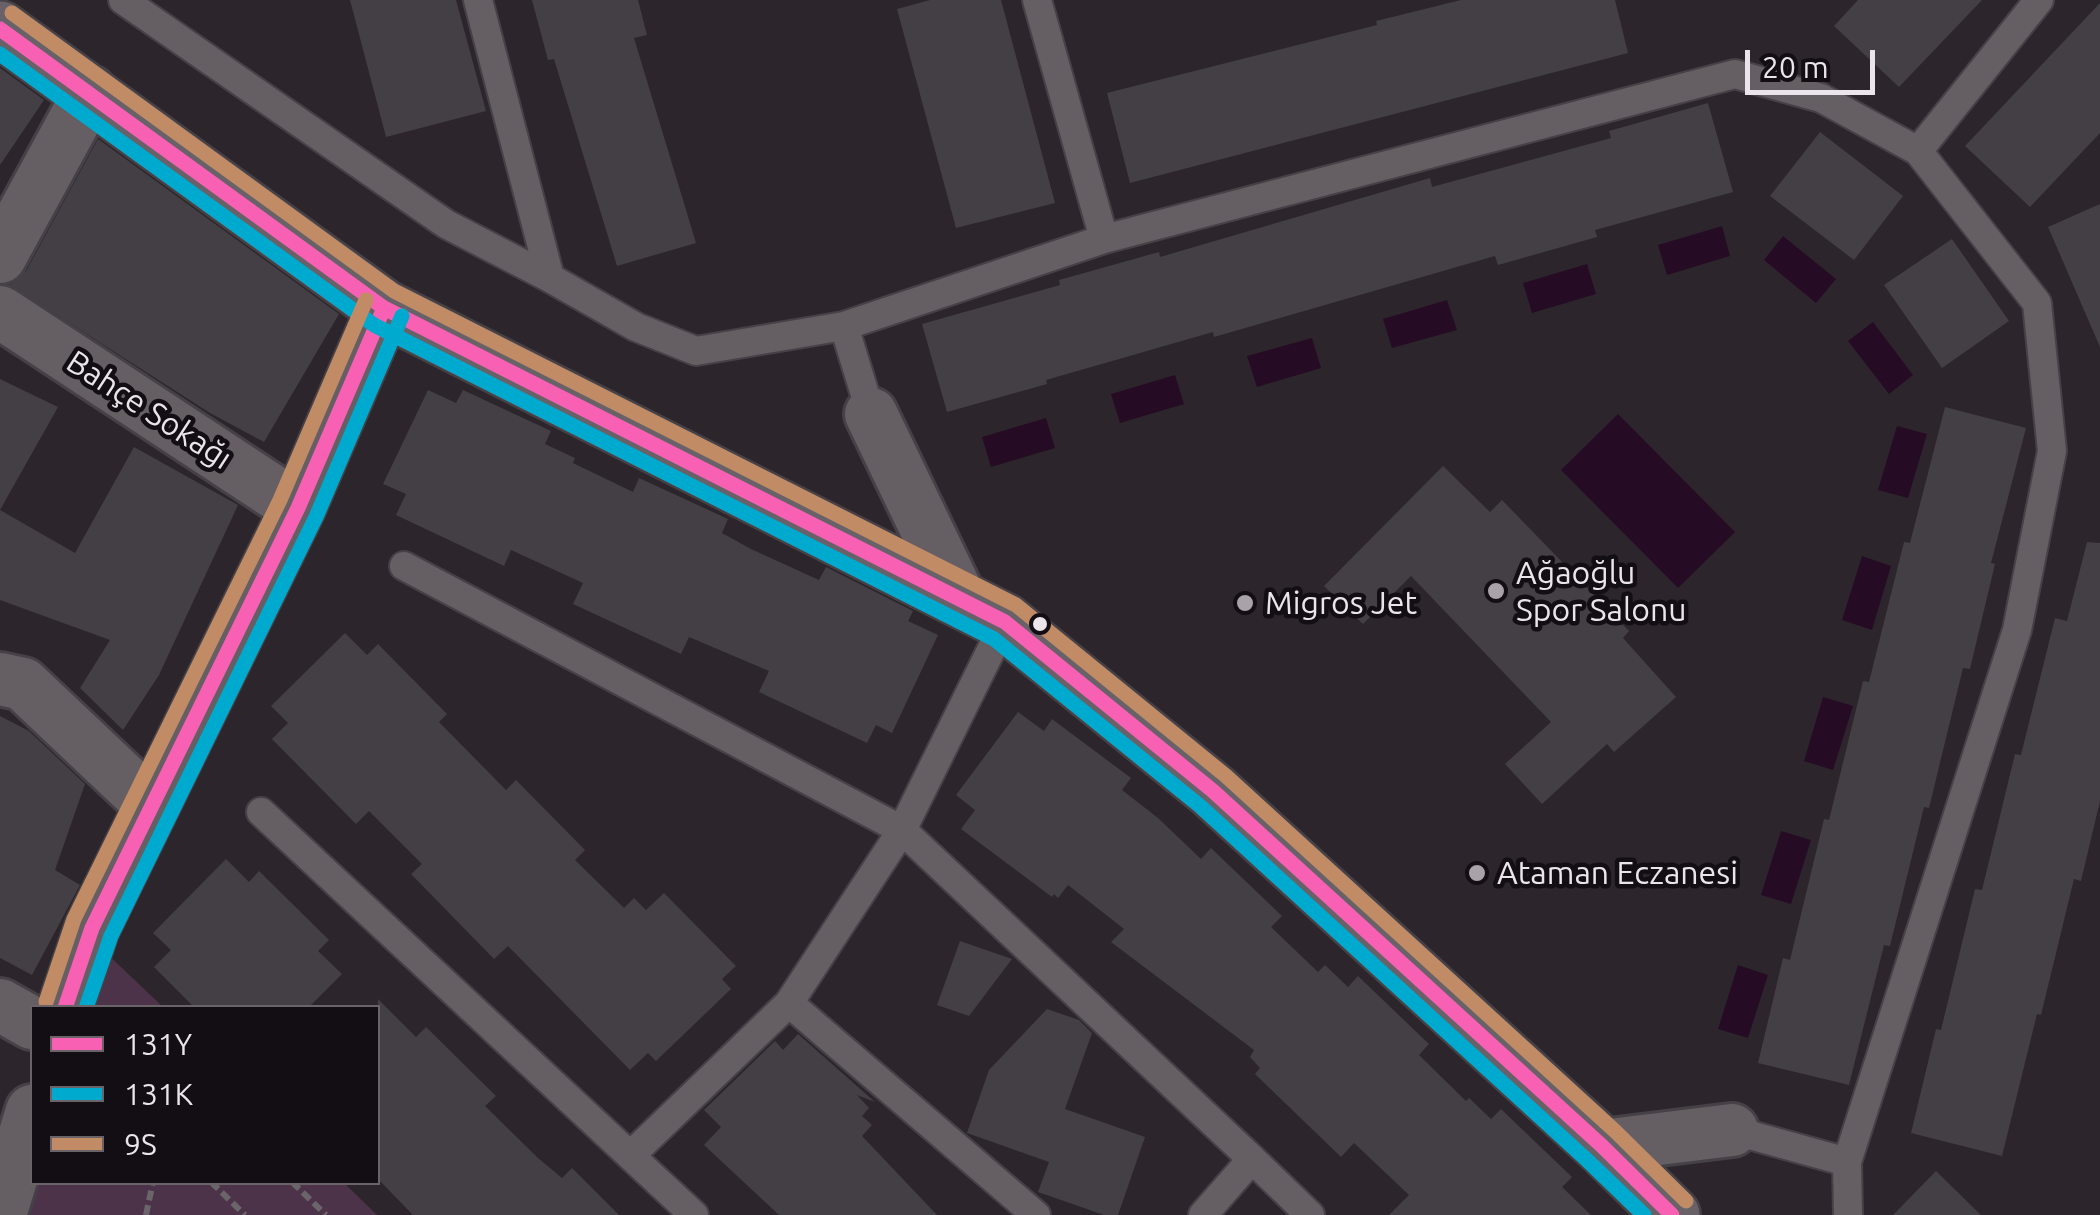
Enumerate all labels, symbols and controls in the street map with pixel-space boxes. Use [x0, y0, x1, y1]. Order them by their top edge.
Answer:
scale bar [1750, 30, 1880, 92]
text: 20 m [1762, 50, 1829, 84]
street label: Bahçe Sokağı [59, 342, 239, 478]
place label: Ağaoğlu Spor Salonu [1516, 554, 1687, 629]
marker: Ağaoğlu Spor Salonu [1485, 580, 1507, 602]
place label: Migros Jet [1265, 584, 1417, 622]
marker: Migros Jet [1234, 592, 1256, 614]
unlabelled marker [1030, 614, 1050, 634]
place label: Ataman Eczanesi [1497, 854, 1738, 892]
marker: Ataman Eczanesi [1466, 862, 1488, 884]
legend [30, 1005, 380, 1185]
text: 131Y [124, 1027, 192, 1061]
text: 131K [124, 1077, 193, 1111]
text: 9S [124, 1127, 157, 1161]

